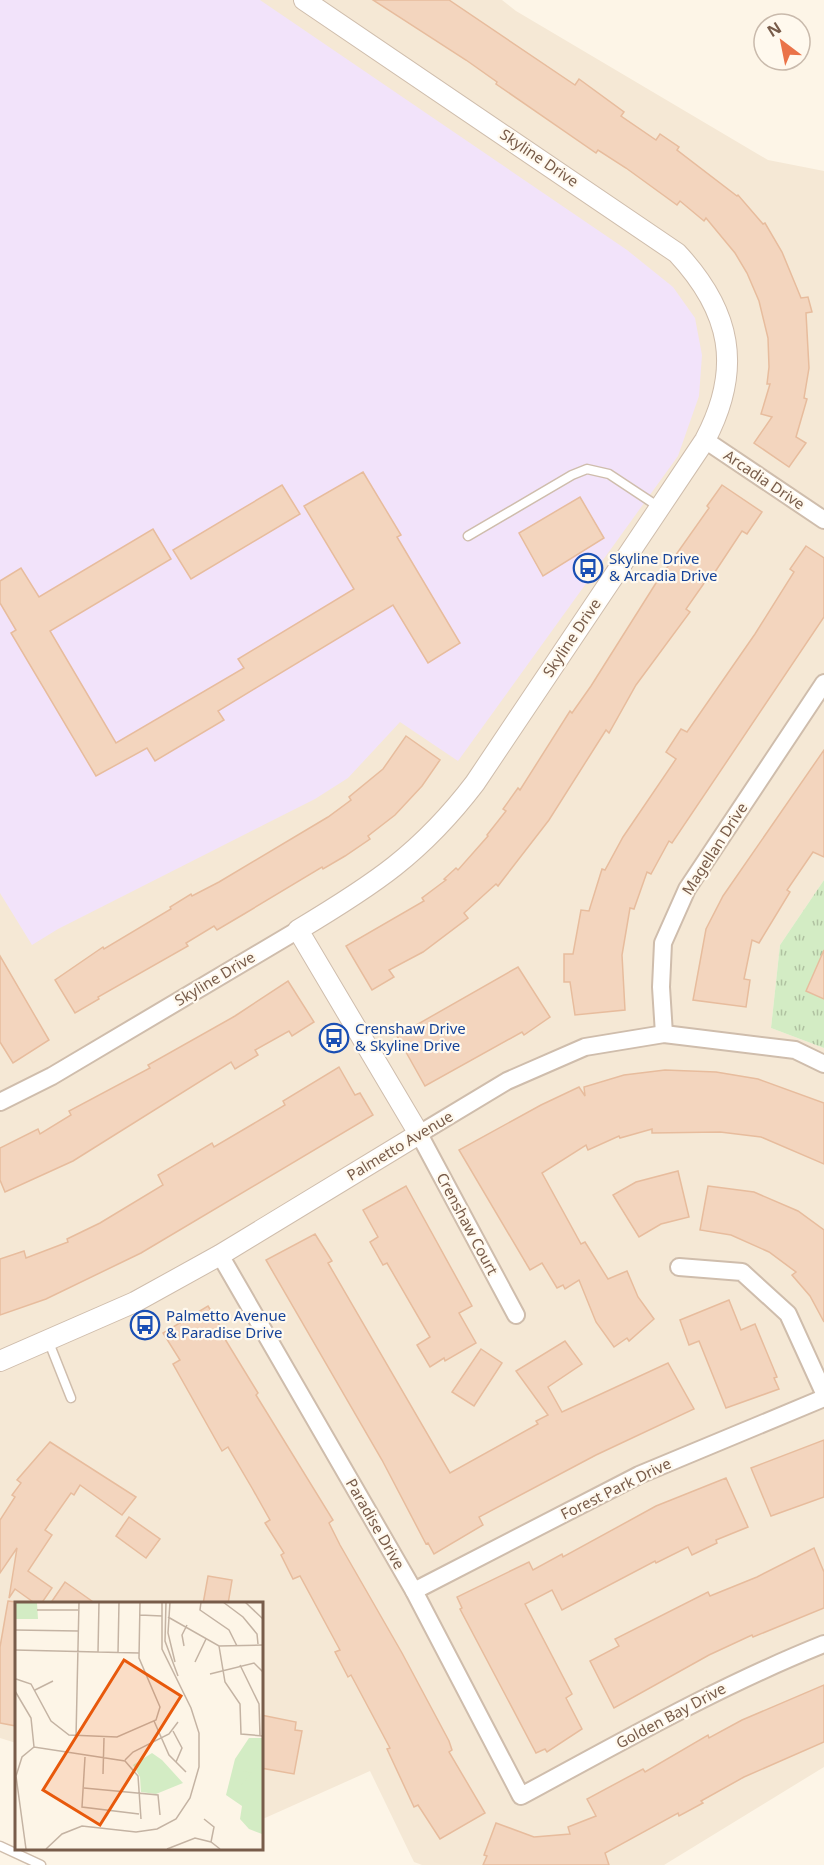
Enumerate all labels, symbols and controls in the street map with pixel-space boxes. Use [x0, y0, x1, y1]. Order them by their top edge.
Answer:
north arrow [752, 12, 812, 72]
text: N [763, 17, 785, 42]
street label: Skyline Drive [497, 124, 583, 191]
street label: Arcadia Drive [720, 445, 809, 514]
place label: Skyline Drive & Arcadia Drive [609, 548, 717, 585]
bus stop icon: Skyline Drive & Arcadia Drive [572, 552, 604, 584]
street label: Skyline Drive [538, 594, 605, 680]
street label: Magellan Drive [677, 799, 751, 898]
street label: Skyline Drive [171, 946, 258, 1010]
place label: Crenshaw Drive & Skyline Drive [355, 1018, 466, 1055]
bus stop icon: Crenshaw Drive & Skyline Drive [318, 1022, 350, 1054]
street label: Palmetto Avenue [343, 1106, 456, 1185]
street label: Crenshaw Court [433, 1169, 504, 1279]
place label: Palmetto Avenue & Paradise Drive [166, 1305, 286, 1342]
bus stop icon: Palmetto Avenue & Paradise Drive [129, 1309, 161, 1341]
street label: Forest Park Drive [557, 1453, 674, 1523]
street label: Paradise Drive [342, 1475, 410, 1572]
inset map [15, 1602, 262, 1850]
street label: Golden Bay Drive [612, 1678, 729, 1752]

